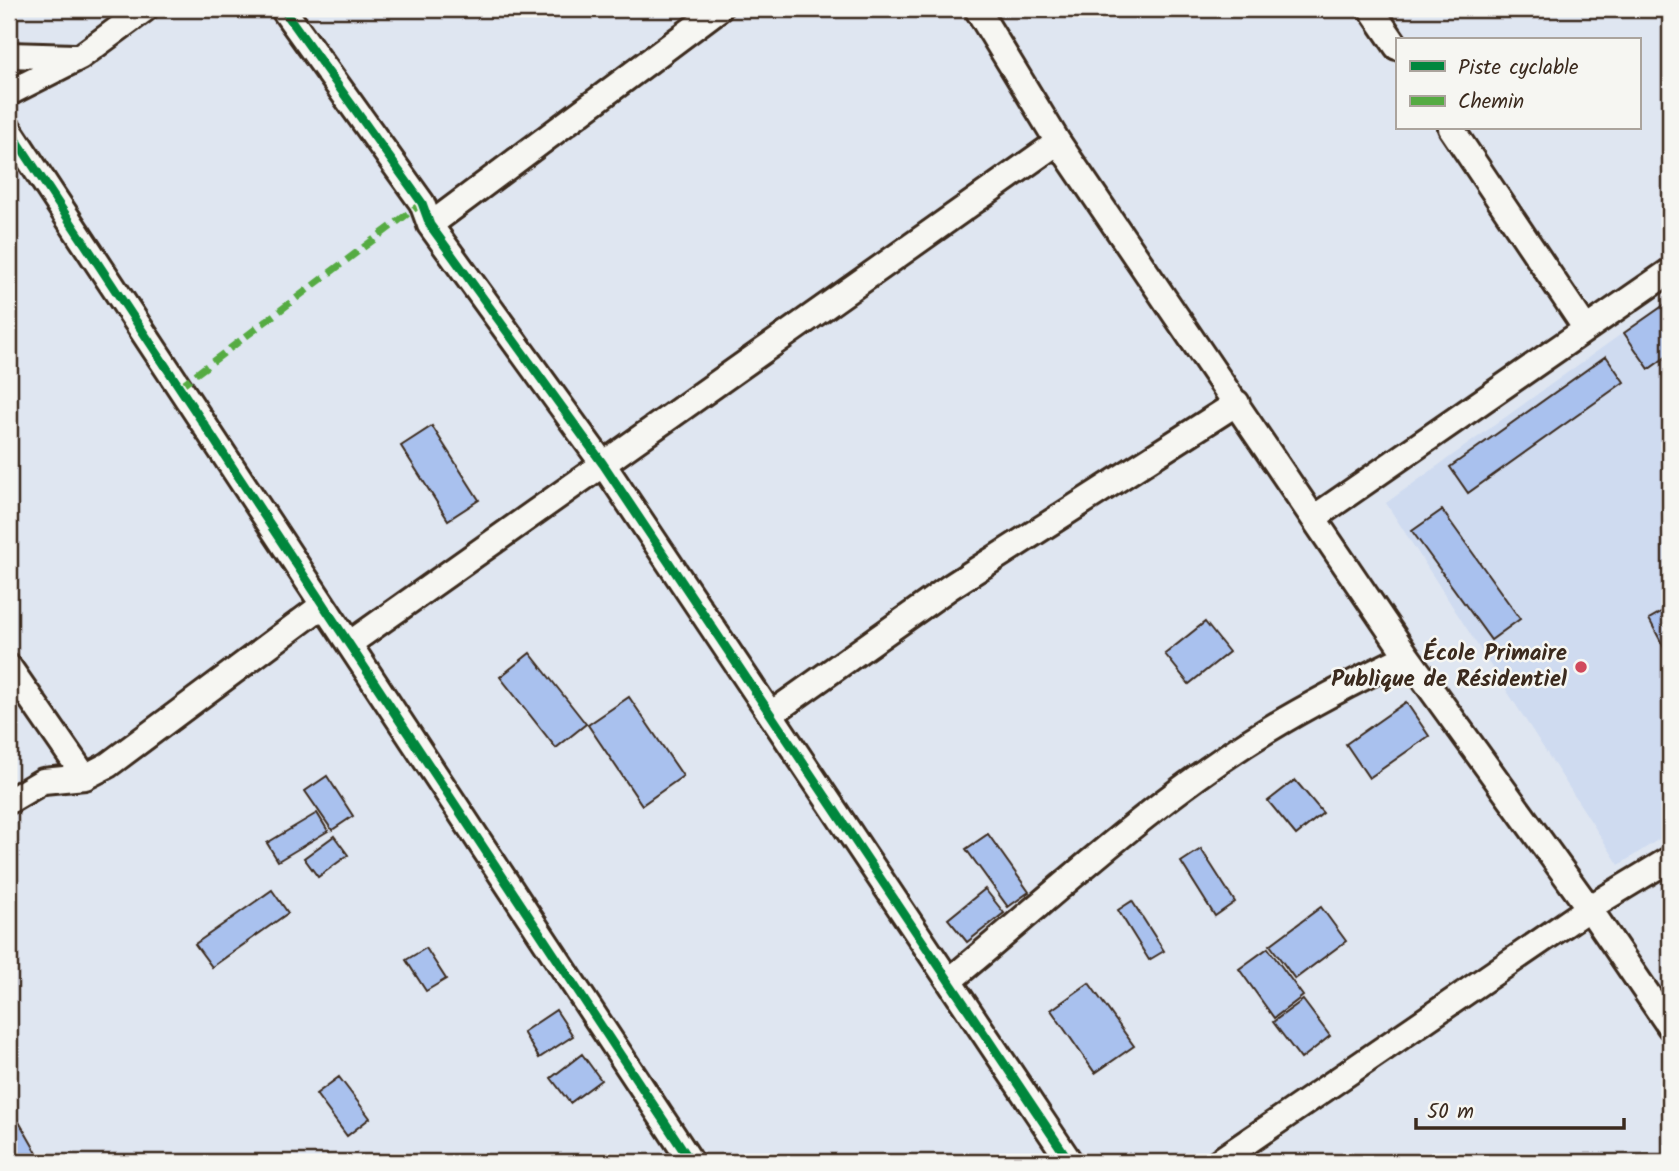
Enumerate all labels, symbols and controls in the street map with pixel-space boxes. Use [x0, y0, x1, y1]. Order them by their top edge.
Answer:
legend [1396, 38, 1640, 130]
text: Piste cyclable [1458, 52, 1579, 85]
text: Chemin [1458, 86, 1524, 119]
place label: École Primaire Publique de Résidentiel [1331, 636, 1568, 698]
marker: École Primaire Publique de Résidentiel [1573, 659, 1589, 675]
scale bar [1416, 1087, 1625, 1131]
text: 50 m [1427, 1096, 1474, 1129]

